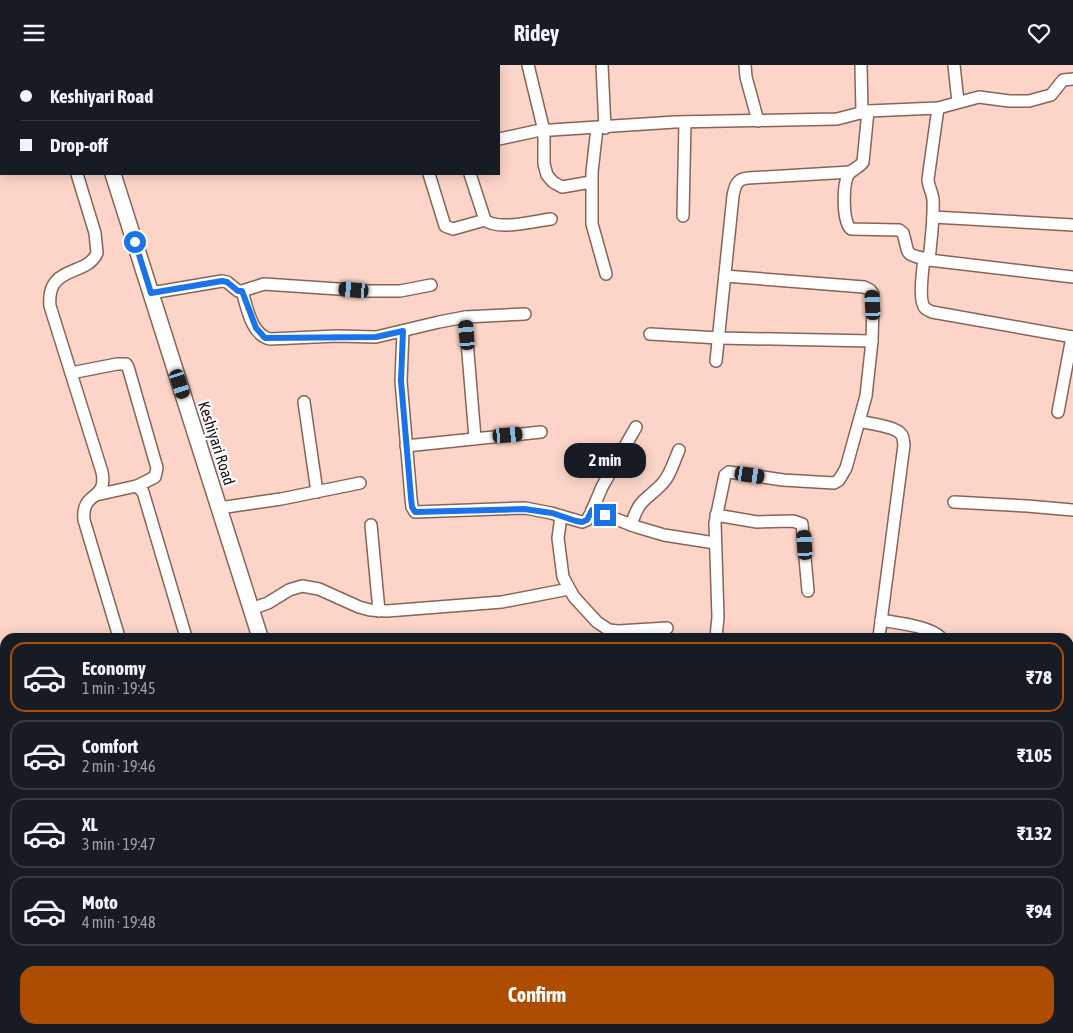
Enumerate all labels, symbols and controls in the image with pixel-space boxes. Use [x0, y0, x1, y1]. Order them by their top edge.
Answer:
icon: menu [20, 19, 48, 47]
icon: heart [1025, 19, 1053, 47]
text: Ridey [514, 20, 559, 46]
text: Keshiyari Road [50, 85, 153, 107]
text: Drop-off [50, 134, 108, 156]
route start [124, 231, 146, 253]
car [338, 281, 369, 299]
car [864, 290, 881, 320]
car [458, 319, 475, 351]
car [168, 367, 191, 401]
street label: Keshiyari Road [194, 399, 239, 487]
car [492, 426, 523, 444]
callout: 2 min [564, 443, 646, 477]
text: 2 min [589, 451, 621, 469]
car [734, 465, 765, 485]
route end [594, 504, 616, 526]
car [796, 530, 813, 560]
icon: car [22, 655, 67, 700]
text: Economy [82, 657, 146, 679]
text: ₹78 [1026, 666, 1052, 688]
text: 1 min · 19:45 [82, 679, 155, 697]
icon: car [22, 733, 67, 778]
text: Comfort [82, 735, 138, 757]
text: ₹105 [1017, 744, 1052, 766]
text: 2 min · 19:46 [82, 757, 155, 775]
icon: car [22, 811, 67, 856]
text: XL [82, 813, 98, 835]
text: ₹132 [1017, 822, 1052, 844]
text: 3 min · 19:47 [82, 835, 155, 853]
icon: car [22, 889, 67, 934]
text: Moto [82, 891, 118, 913]
text: ₹94 [1026, 900, 1052, 922]
text: 4 min · 19:48 [82, 913, 155, 931]
button: Confirm [20, 966, 1054, 1024]

